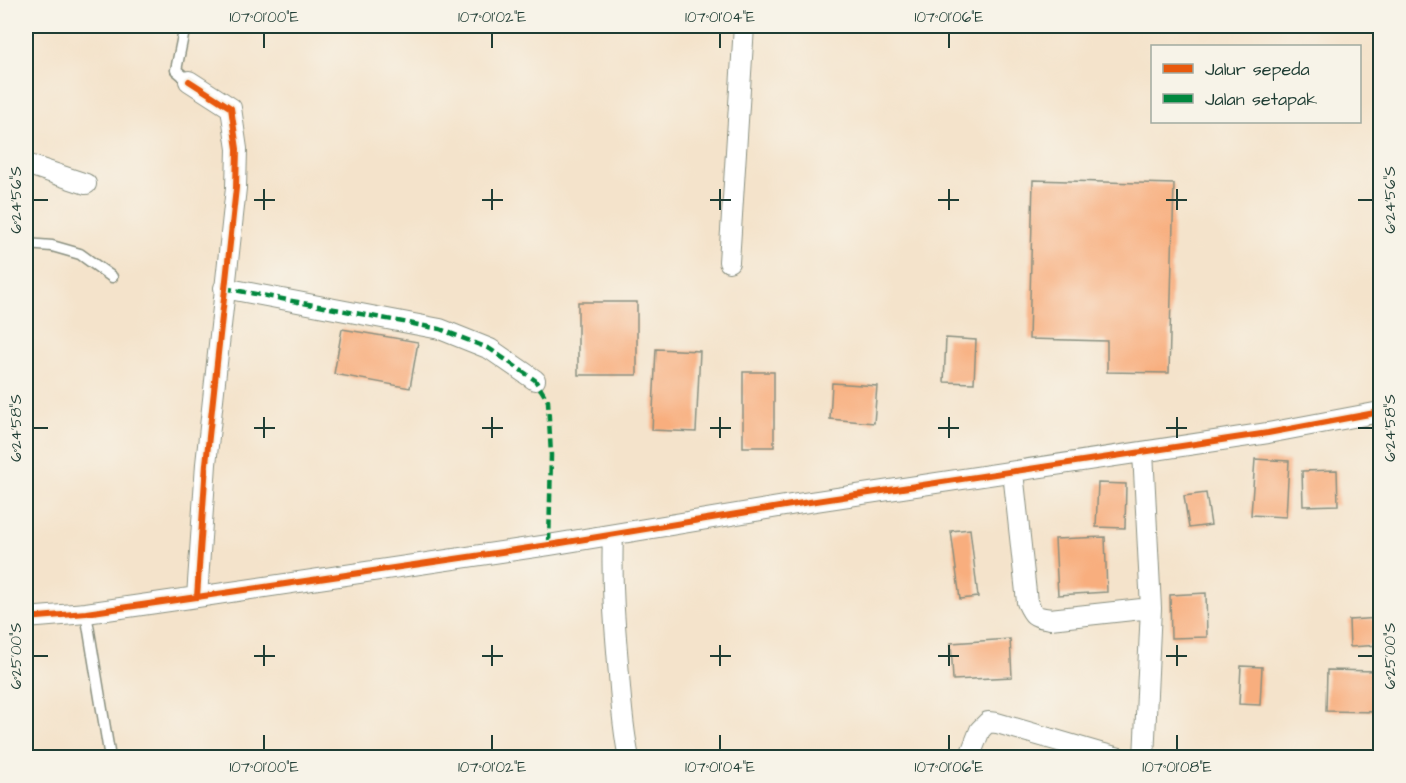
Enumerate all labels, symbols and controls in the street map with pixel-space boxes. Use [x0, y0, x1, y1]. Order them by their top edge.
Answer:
text: 107°01'00"E [229, 7, 299, 28]
text: 107°01'02"E [458, 7, 526, 28]
text: 107°01'04"E [685, 7, 755, 28]
text: 107°01'06"E [914, 7, 984, 28]
legend [1151, 45, 1361, 123]
text: Jalur sepeda [1205, 57, 1310, 82]
text: Jalan setapak [1205, 87, 1317, 112]
text: 6°24'56"S [6, 166, 27, 234]
text: 6°24'56"S [1380, 166, 1401, 234]
text: 6°24'58"S [6, 394, 27, 462]
text: 6°24'58"S [1380, 394, 1401, 462]
text: 6°25'00"S [6, 622, 27, 689]
text: 6°25'00"S [1380, 622, 1401, 689]
text: 107°01'00"E [229, 757, 299, 778]
text: 107°01'02"E [458, 757, 526, 778]
text: 107°01'04"E [685, 757, 755, 778]
text: 107°01'06"E [914, 757, 984, 778]
text: 107°01'08"E [1142, 757, 1212, 778]

